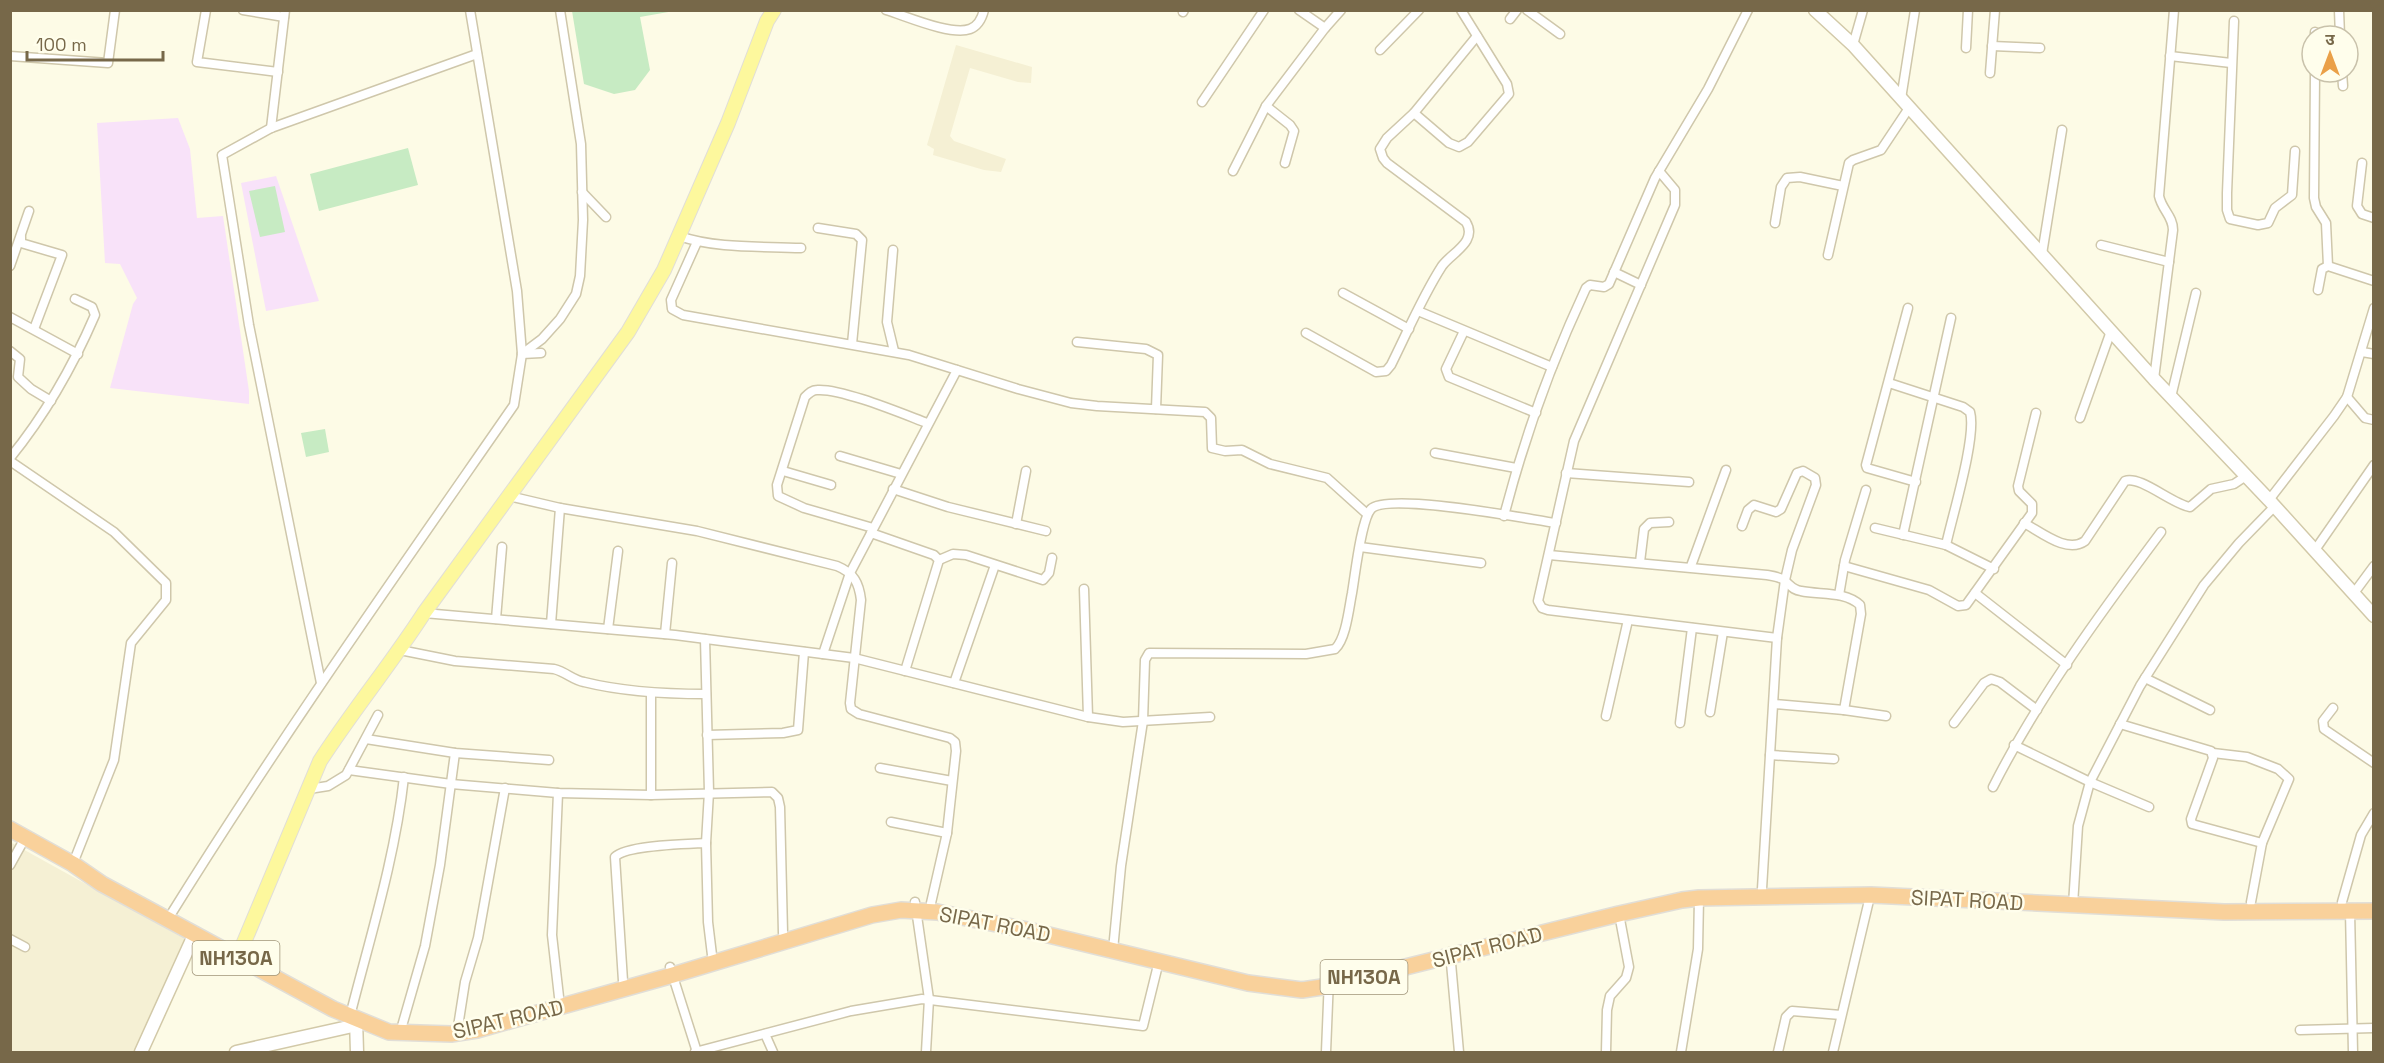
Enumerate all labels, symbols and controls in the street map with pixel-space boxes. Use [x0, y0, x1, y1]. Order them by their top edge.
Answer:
scale bar [27, 24, 164, 62]
north arrow [2300, 24, 2360, 84]
text: उ [2325, 29, 2335, 50]
text: 100 m [36, 33, 87, 56]
street label: SIPAT ROAD [1910, 884, 2024, 916]
street label: SIPAT ROAD [937, 900, 1053, 948]
street label: SIPAT ROAD [1429, 920, 1545, 974]
road number: NH130A [192, 941, 280, 975]
road number: NH130A [1320, 960, 1408, 994]
street label: SIPAT ROAD [450, 993, 566, 1045]

